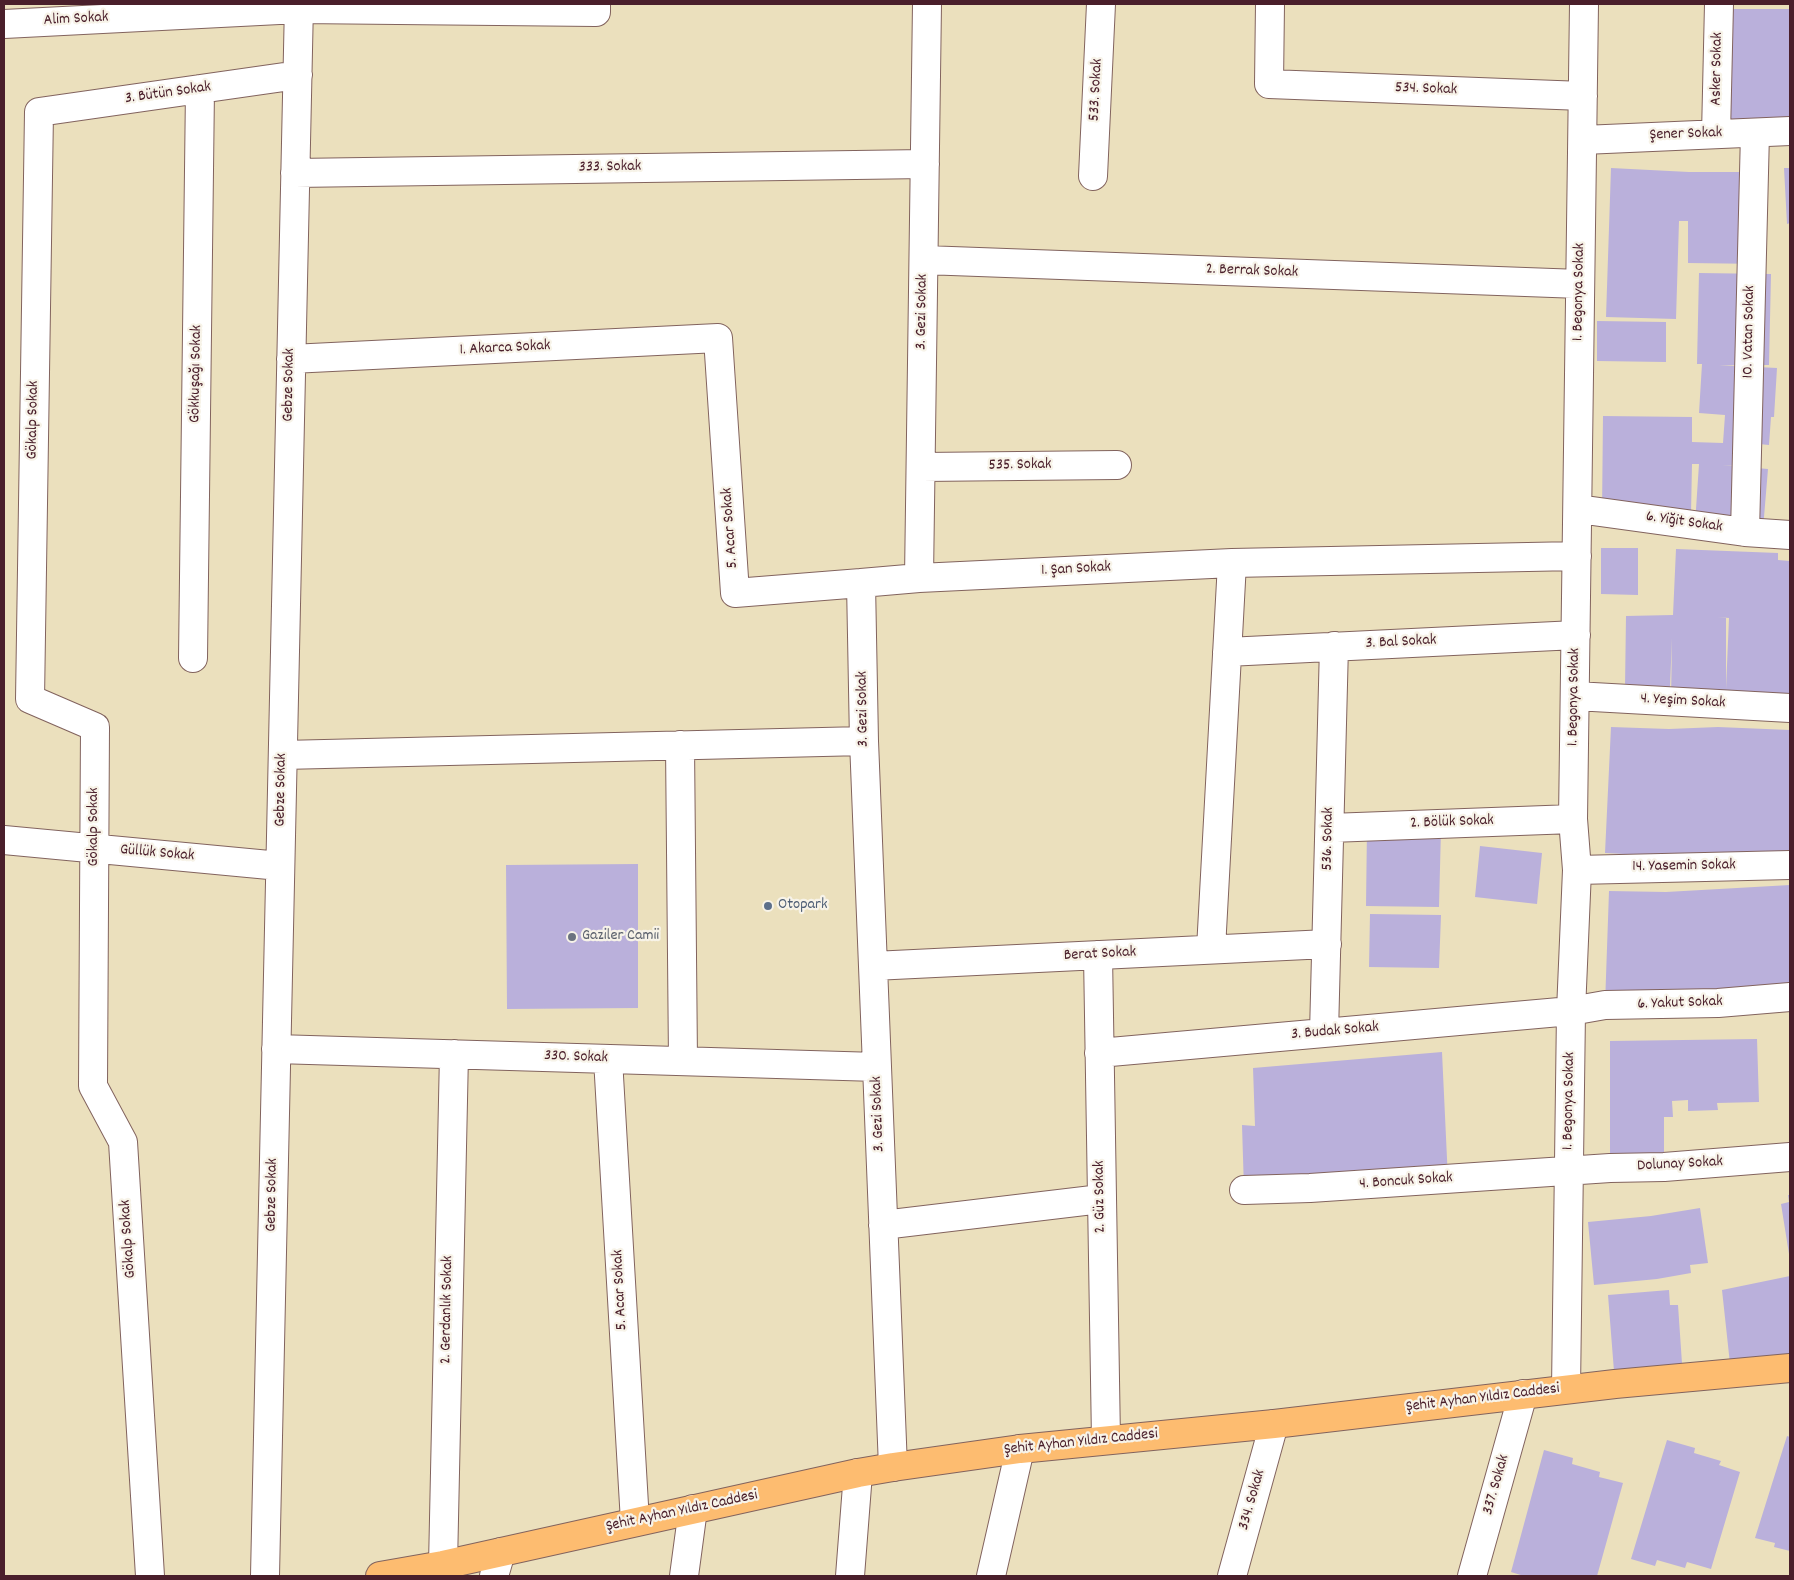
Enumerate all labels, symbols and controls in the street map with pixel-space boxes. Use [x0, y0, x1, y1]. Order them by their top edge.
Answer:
street label: Alim Sokak [43, 9, 109, 31]
street label: Asker Sokak [1708, 32, 1728, 106]
street label: 533. Sokak [1086, 58, 1108, 122]
street label: 3. Bütün Sokak [124, 78, 212, 110]
street label: 534. Sokak [1395, 79, 1457, 101]
street label: Şener Sokak [1649, 124, 1723, 146]
street label: 333. Sokak [579, 158, 641, 178]
street label: 1. Begonya Sokak [1570, 243, 1590, 341]
street label: 2. Berrak Sokak [1206, 261, 1298, 283]
street label: 3. Gezi Sokak [913, 274, 933, 350]
street label: 10. Vatan Sokak [1740, 285, 1760, 379]
street label: Gökkuşağı Sokak [187, 325, 207, 423]
street label: 1. Akarca Sokak [459, 337, 551, 361]
street label: Gebze Sokak [280, 348, 300, 422]
street label: Gökalp Sokak [24, 380, 44, 460]
street label: 535. Sokak [988, 456, 1052, 476]
street label: 5. Acar Sokak [719, 487, 743, 569]
street label: 6. Yiğit Sokak [1644, 508, 1724, 538]
street label: 1. Şan Sokak [1041, 559, 1111, 581]
street label: 3. Bal Sokak [1365, 632, 1437, 654]
street label: 1. Begonya Sokak [1565, 648, 1585, 746]
street label: 3. Gezi Sokak [854, 671, 874, 747]
street label: 4. Yeşim Sokak [1640, 690, 1726, 714]
street label: Gebze Sokak [272, 753, 292, 827]
street label: Gökalp Sokak [85, 788, 105, 866]
street label: 536. Sokak [1319, 807, 1339, 871]
street label: 2. Bölük Sokak [1410, 812, 1494, 834]
street label: Güllük Sokak [119, 841, 195, 867]
street label: 14. Yasemin Sokak [1632, 856, 1736, 878]
place label: Otopark [778, 896, 828, 916]
marker: Otopark [762, 900, 774, 912]
place label: Gaziler Camii [582, 927, 659, 947]
marker: Gaziler Camii [566, 931, 578, 943]
street label: Berat Sokak [1063, 944, 1137, 966]
street label: 6. Yakut Sokak [1637, 993, 1723, 1015]
street label: 3. Budak Sokak [1290, 1019, 1380, 1045]
street label: 330. Sokak [544, 1047, 608, 1069]
street label: 1. Begonya Sokak [1560, 1052, 1580, 1150]
street label: 3. Gezi Sokak [868, 1076, 890, 1152]
street label: Dolunay Sokak [1637, 1153, 1723, 1177]
street label: Gebze Sokak [263, 1158, 283, 1232]
street label: 2. Güz Sokak [1091, 1160, 1111, 1234]
street label: 4. Boncuk Sokak [1359, 1169, 1453, 1195]
street label: Gökalp Sokak [117, 1199, 141, 1279]
street label: 5. Acar Sokak [609, 1249, 633, 1331]
street label: 2. Gerdanlık Sokak [437, 1256, 459, 1364]
street label: Şehit Ayhan Yıldız Caddesi [1405, 1380, 1561, 1418]
street label: Şehit Ayhan Yıldız Caddesi [1003, 1425, 1159, 1461]
street label: 337. Sokak [1479, 1453, 1515, 1517]
street label: 334. Sokak [1235, 1468, 1271, 1532]
street label: Şehit Ayhan Yıldız Caddesi [604, 1487, 760, 1537]

